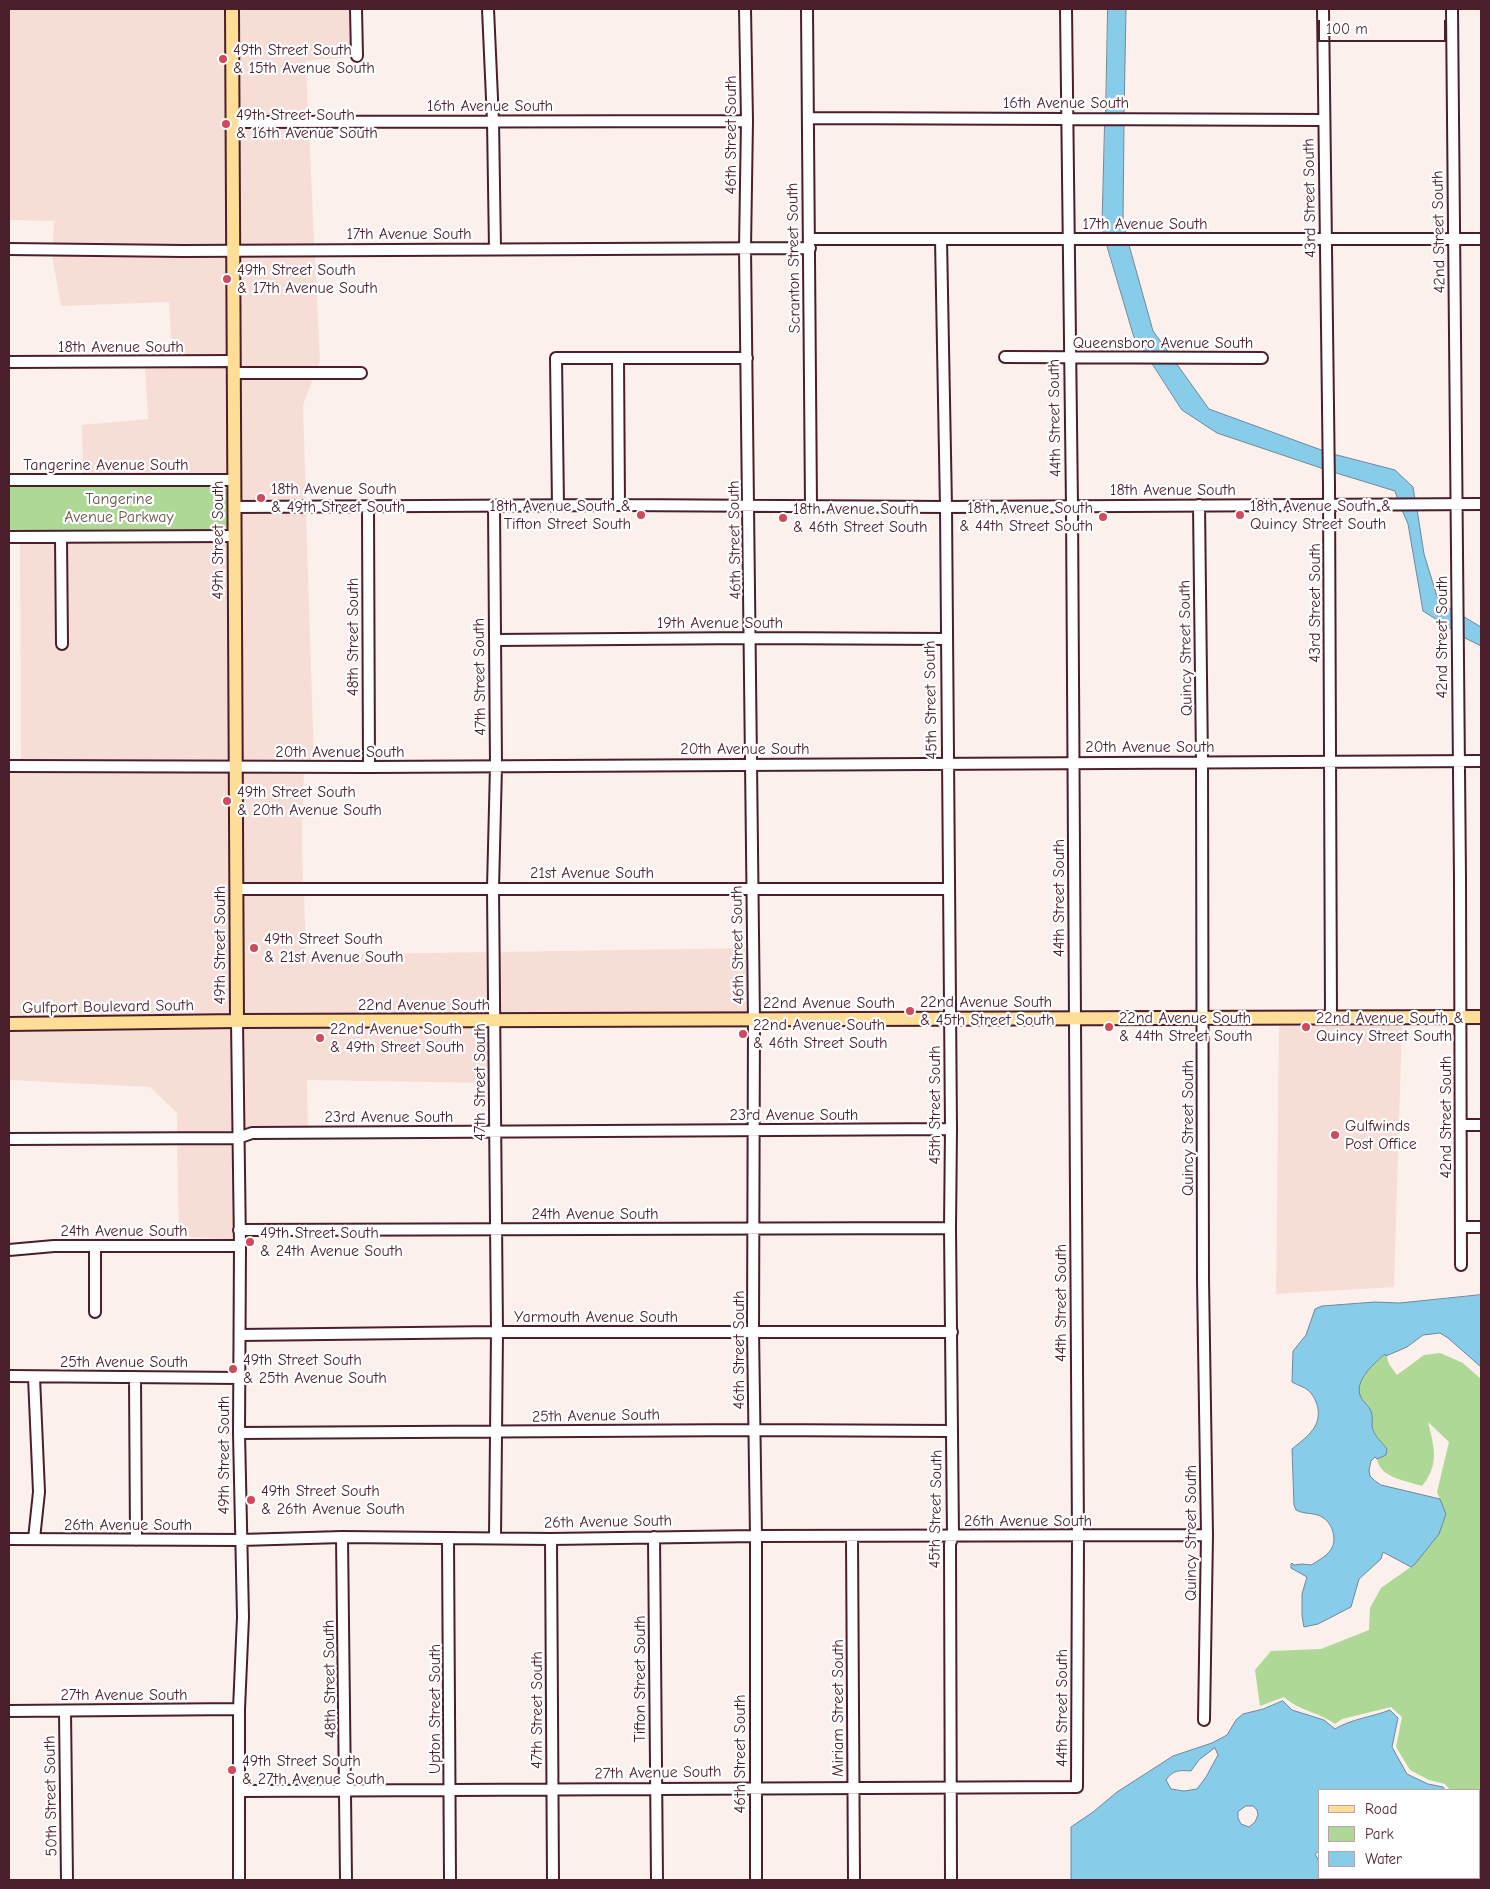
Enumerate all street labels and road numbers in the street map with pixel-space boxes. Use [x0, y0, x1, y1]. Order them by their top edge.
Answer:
street label: 46th Street South [721, 76, 741, 194]
street label: 16th Avenue South [1003, 93, 1129, 113]
street label: 16th Avenue South [427, 96, 553, 116]
street label: 43rd Street South [1299, 138, 1321, 258]
street label: 42nd Street South [1428, 170, 1450, 294]
street label: Scranton Street South [783, 183, 805, 333]
street label: 17th Avenue South [1082, 214, 1208, 234]
street label: 17th Avenue South [346, 224, 472, 244]
street label: Queensboro Avenue South [1073, 333, 1253, 353]
street label: 18th Avenue South [58, 337, 184, 357]
street label: 44th Street South [1044, 359, 1066, 477]
street label: Tangerine Avenue South [23, 455, 189, 475]
street label: 46th Street South [724, 480, 746, 600]
street label: 18th Avenue South [1110, 480, 1236, 500]
street label: 49th Street South [208, 481, 228, 599]
street label: 43rd Street South [1305, 543, 1325, 663]
street label: 42nd Street South [1432, 576, 1452, 698]
street label: 48th Street South [343, 578, 363, 696]
street label: Quincy Street South [1175, 580, 1197, 716]
street label: 19th Avenue South [657, 613, 783, 633]
street label: 47th Street South [469, 618, 491, 736]
street label: 45th Street South [920, 640, 942, 760]
street label: 20th Avenue South [1085, 737, 1215, 757]
street label: 20th Avenue South [680, 739, 810, 759]
street label: 20th Avenue South [275, 742, 405, 762]
street label: 44th Street South [1049, 839, 1069, 957]
street label: 21st Avenue South [530, 863, 654, 883]
street label: 46th Street South [727, 885, 749, 1005]
street label: 49th Street South [210, 886, 230, 1004]
street label: 22nd Avenue South [763, 993, 895, 1013]
street label: 22nd Avenue South [358, 995, 490, 1015]
street label: Gulfport Boulevard South [22, 996, 194, 1018]
street label: 47th Street South [470, 1023, 490, 1141]
street label: 45th Street South [925, 1046, 945, 1164]
street label: 42nd Street South [1436, 1056, 1456, 1178]
street label: Quincy Street South [1178, 1060, 1198, 1196]
street label: 23rd Avenue South [730, 1105, 858, 1125]
street label: 23rd Avenue South [325, 1107, 453, 1127]
street label: 24th Avenue South [531, 1204, 659, 1224]
street label: 24th Avenue South [60, 1221, 188, 1241]
street label: 44th Street South [1051, 1244, 1071, 1362]
street label: 46th Street South [729, 1291, 749, 1409]
street label: Yarmouth Avenue South [514, 1307, 678, 1327]
street label: 25th Avenue South [60, 1352, 188, 1372]
street label: 49th Street South [214, 1396, 234, 1514]
street label: 25th Avenue South [532, 1405, 660, 1427]
street label: 45th Street South [925, 1449, 947, 1569]
street label: Quincy Street South [1181, 1465, 1201, 1601]
street label: 26th Avenue South [544, 1511, 672, 1533]
street label: 26th Avenue South [964, 1511, 1092, 1531]
street label: 26th Avenue South [64, 1515, 192, 1535]
street label: Tifton Street South [630, 1615, 650, 1743]
street label: 48th Street South [319, 1620, 341, 1738]
street label: Miriam Street South [828, 1639, 848, 1777]
street label: Upton Street South [425, 1644, 445, 1774]
street label: 44th Street South [1052, 1649, 1072, 1767]
street label: 47th Street South [527, 1651, 547, 1769]
street label: 27th Avenue South [60, 1685, 188, 1705]
street label: 46th Street South [730, 1695, 750, 1813]
street label: 50th Street South [40, 1735, 62, 1857]
street label: 27th Avenue South [594, 1762, 722, 1784]

